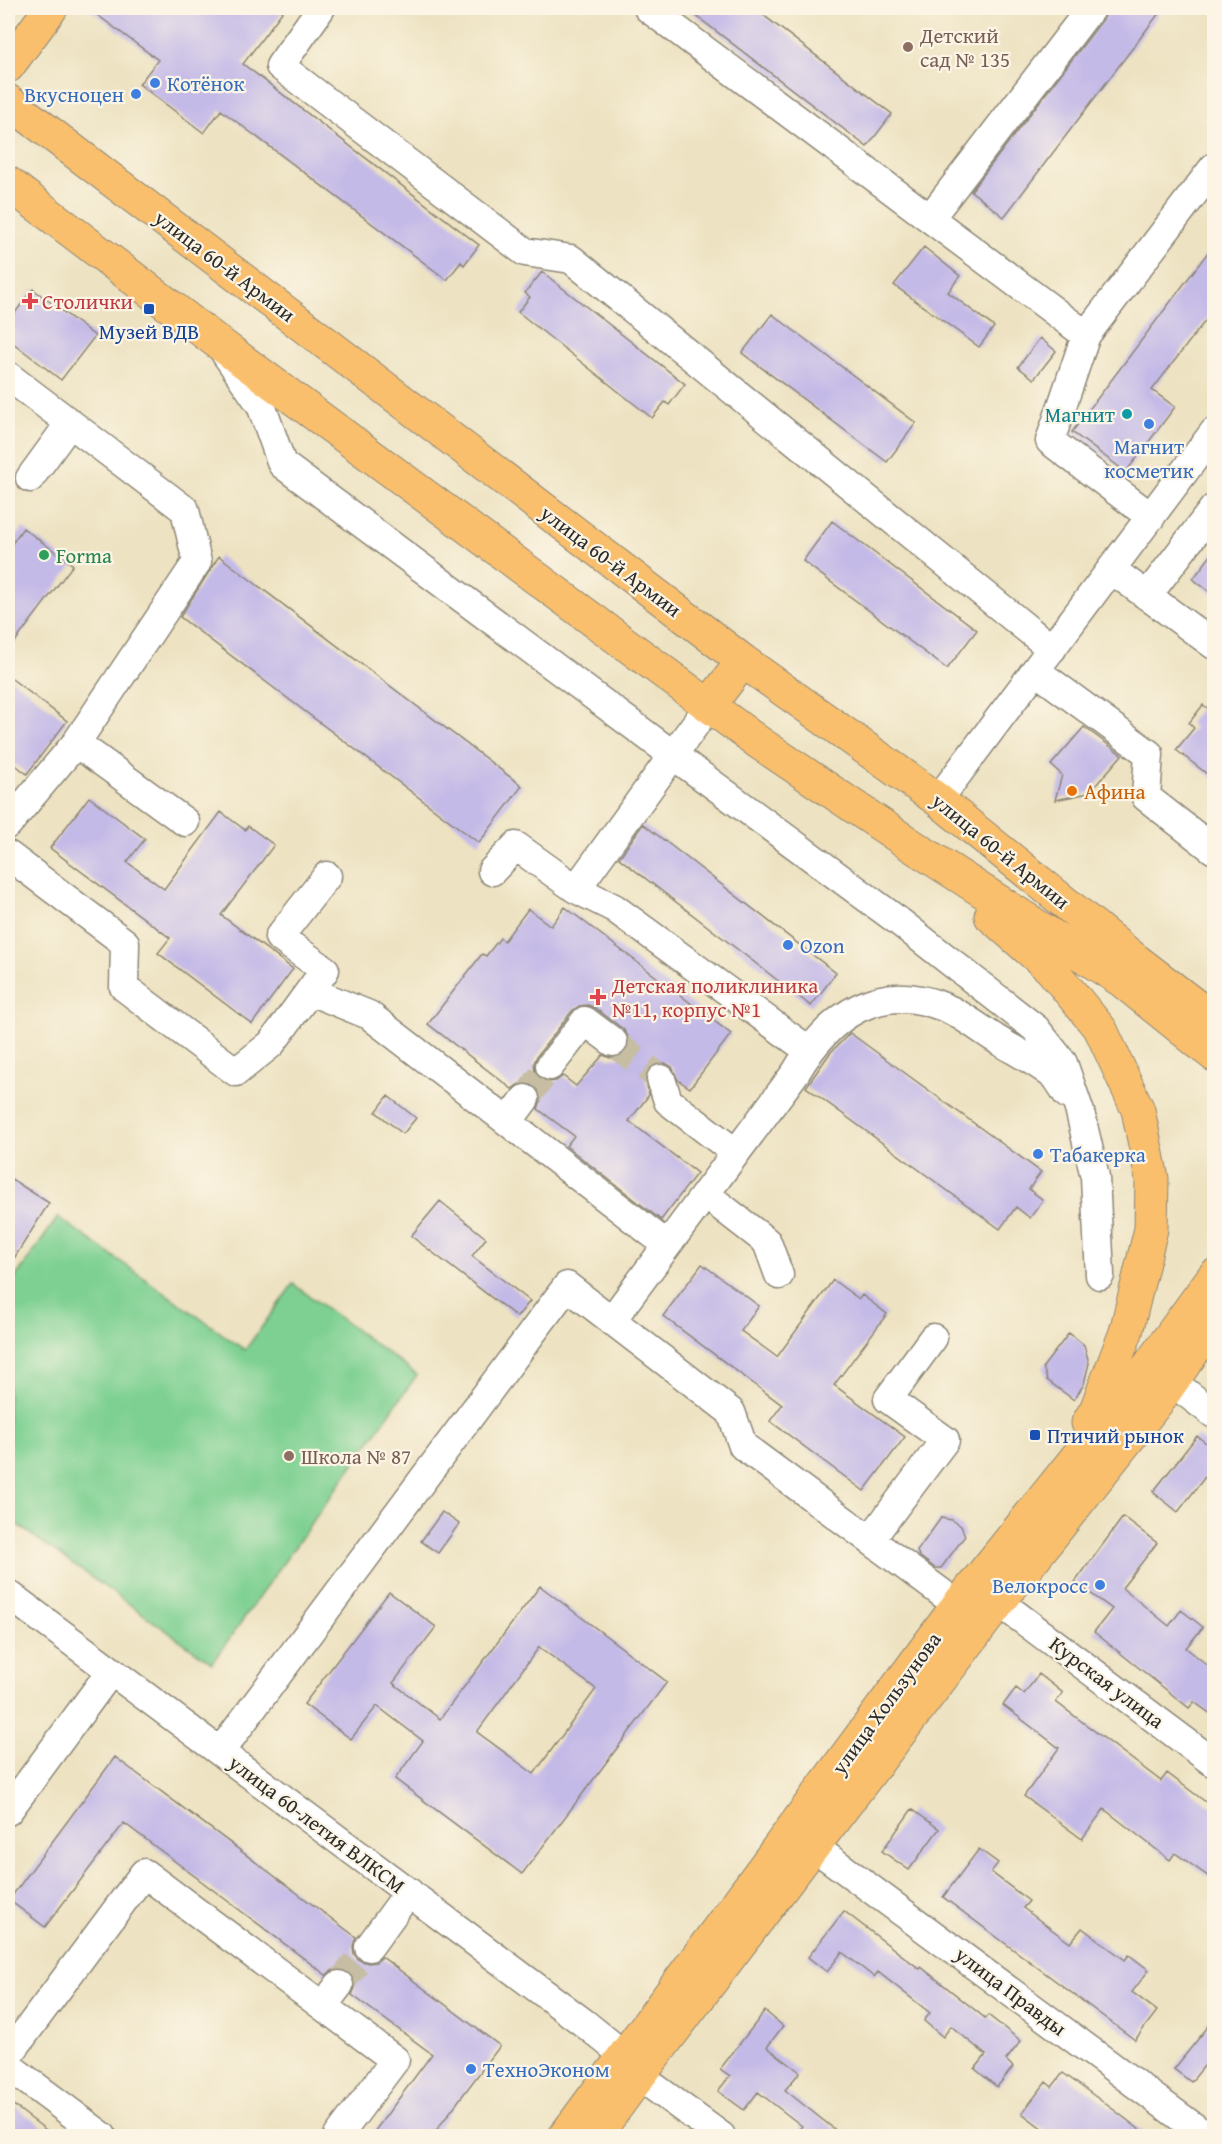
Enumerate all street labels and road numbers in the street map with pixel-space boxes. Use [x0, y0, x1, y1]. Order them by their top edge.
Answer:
street label: улица 60-й Армии [147, 202, 302, 330]
street label: улица 60-й Армии [533, 497, 688, 625]
street label: улица 60-й Армии [924, 785, 1077, 917]
street label: улица Хользунова [823, 1625, 948, 1781]
street label: Курская улица [1043, 1628, 1171, 1736]
street label: улица 60-летия ВЛКСМ [221, 1747, 412, 1901]
street label: улица Правды [948, 1938, 1073, 2043]

